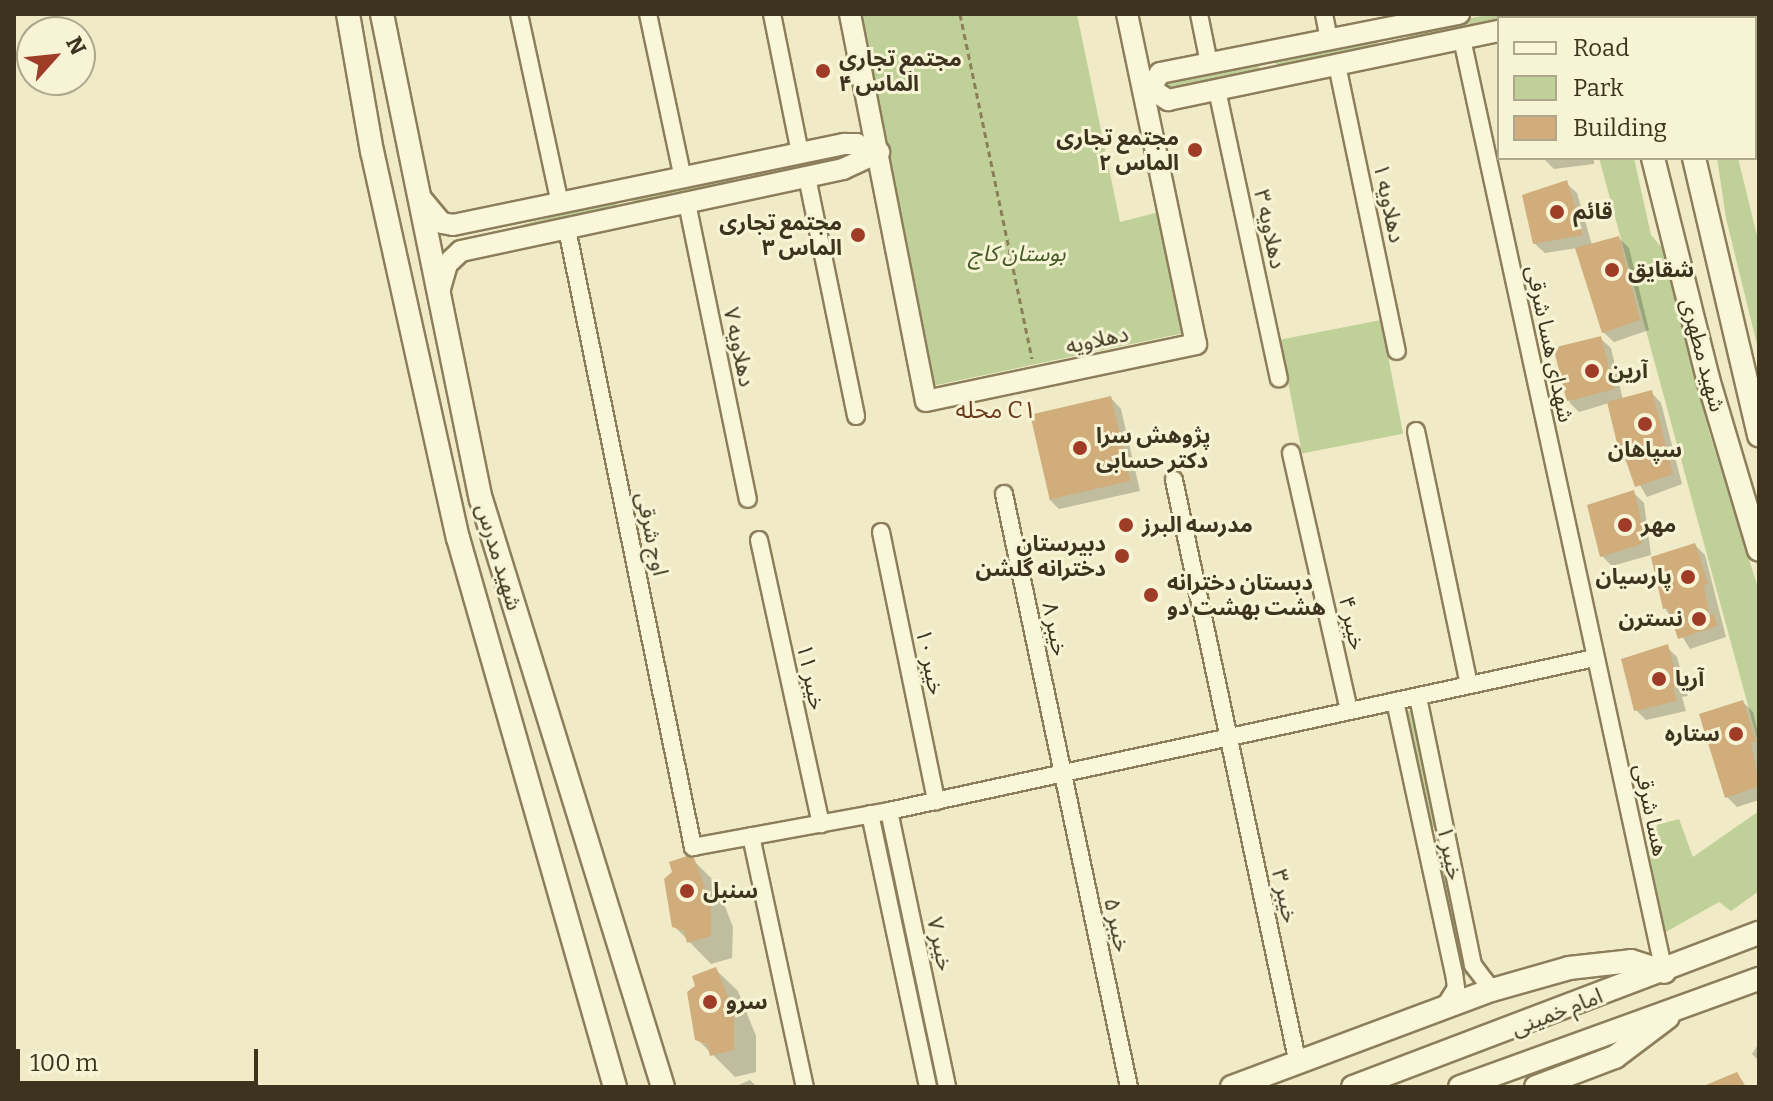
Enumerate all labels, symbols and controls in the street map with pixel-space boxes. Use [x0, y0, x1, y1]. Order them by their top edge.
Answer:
north arrow [16, 16, 96, 96]
legend [1497, 16, 1757, 160]
text: N [60, 32, 92, 59]
text: Road [1573, 34, 1629, 62]
place label: مجتمع تجاری الماس ۴ [839, 45, 962, 96]
marker: مجتمع تجاری الماس ۴ [814, 62, 832, 80]
text: Park [1573, 74, 1624, 102]
text: Building [1573, 114, 1667, 142]
place label: مجتمع تجاری الماس ۲ [1056, 124, 1179, 176]
marker: مجتمع تجاری الماس ۲ [1186, 141, 1204, 159]
street label: دهلاویه ۱ [1368, 161, 1410, 245]
street label: دهلاویه ۳ [1249, 187, 1291, 271]
place label: قائم [1573, 199, 1613, 225]
marker: قائم [1548, 203, 1566, 221]
place label: مجتمع تجاری الماس ۳ [719, 209, 842, 260]
marker: مجتمع تجاری الماس ۳ [849, 226, 867, 244]
park label: بوستان کاج [969, 241, 1065, 267]
place label: شقایق [1628, 257, 1694, 283]
marker: شقایق [1603, 261, 1621, 279]
street label: شهدای هسا شرقی [1520, 263, 1580, 425]
street label: شهید مطهری [1675, 295, 1731, 415]
street label: دهلاویه ۷ [718, 305, 760, 389]
street label: دهلاویه [1063, 320, 1131, 360]
place label: آرین [1608, 358, 1648, 384]
marker: آرین [1583, 362, 1601, 380]
district label: محله C۱ [956, 397, 1036, 425]
marker: سپاهان [1636, 415, 1654, 433]
place label: پژوهش سرا دکتر حسابی [1096, 422, 1211, 474]
place label: سپاهان [1608, 437, 1682, 463]
marker: پژوهش سرا دکتر حسابی [1071, 439, 1089, 457]
street label: اوج شرقی [630, 490, 674, 578]
street label: شهید مدرس [470, 501, 528, 613]
place label: مدرسه البرز [1142, 512, 1253, 538]
place label: مهر [1641, 512, 1676, 538]
marker: مدرسه البرز [1117, 516, 1135, 534]
marker: مهر [1616, 516, 1634, 534]
place label: دبیرستان دخترانه گلشن [976, 530, 1106, 582]
marker: دبیرستان دخترانه گلشن [1113, 547, 1131, 565]
place label: پارسیان [1596, 564, 1672, 590]
marker: پارسیان [1679, 568, 1697, 586]
place label: دبستان دخترانه هشت بهشت دو [1167, 569, 1326, 620]
marker: دبستان دخترانه هشت بهشت دو [1142, 586, 1160, 604]
street label: خیبر ۴ [1333, 594, 1371, 652]
street label: خیبر ۸ [1036, 600, 1074, 658]
place label: نسترن [1618, 606, 1683, 632]
marker: نسترن [1690, 610, 1708, 628]
street label: خیبر ۱۰ [910, 626, 950, 698]
street label: خیبر ۱۱ [791, 641, 831, 713]
place label: آریا [1675, 666, 1704, 692]
marker: آریا [1650, 670, 1668, 688]
place label: ستاره [1665, 721, 1720, 747]
marker: ستاره [1727, 725, 1745, 743]
street label: هسا شرقی [1628, 762, 1674, 858]
street label: خیبر ۱ [1431, 824, 1469, 882]
street label: خیبر ۳ [1266, 867, 1304, 925]
place label: سنبل [703, 878, 758, 904]
marker: سنبل [678, 882, 696, 900]
street label: خیبر ۵ [1098, 896, 1136, 954]
street label: خیبر ۷ [921, 915, 959, 973]
street label: امام خمینی [1508, 983, 1606, 1041]
place label: سرو [726, 989, 768, 1015]
marker: سرو [701, 993, 719, 1011]
scale bar [20, 1033, 262, 1083]
text: 100 m [30, 1049, 98, 1077]

